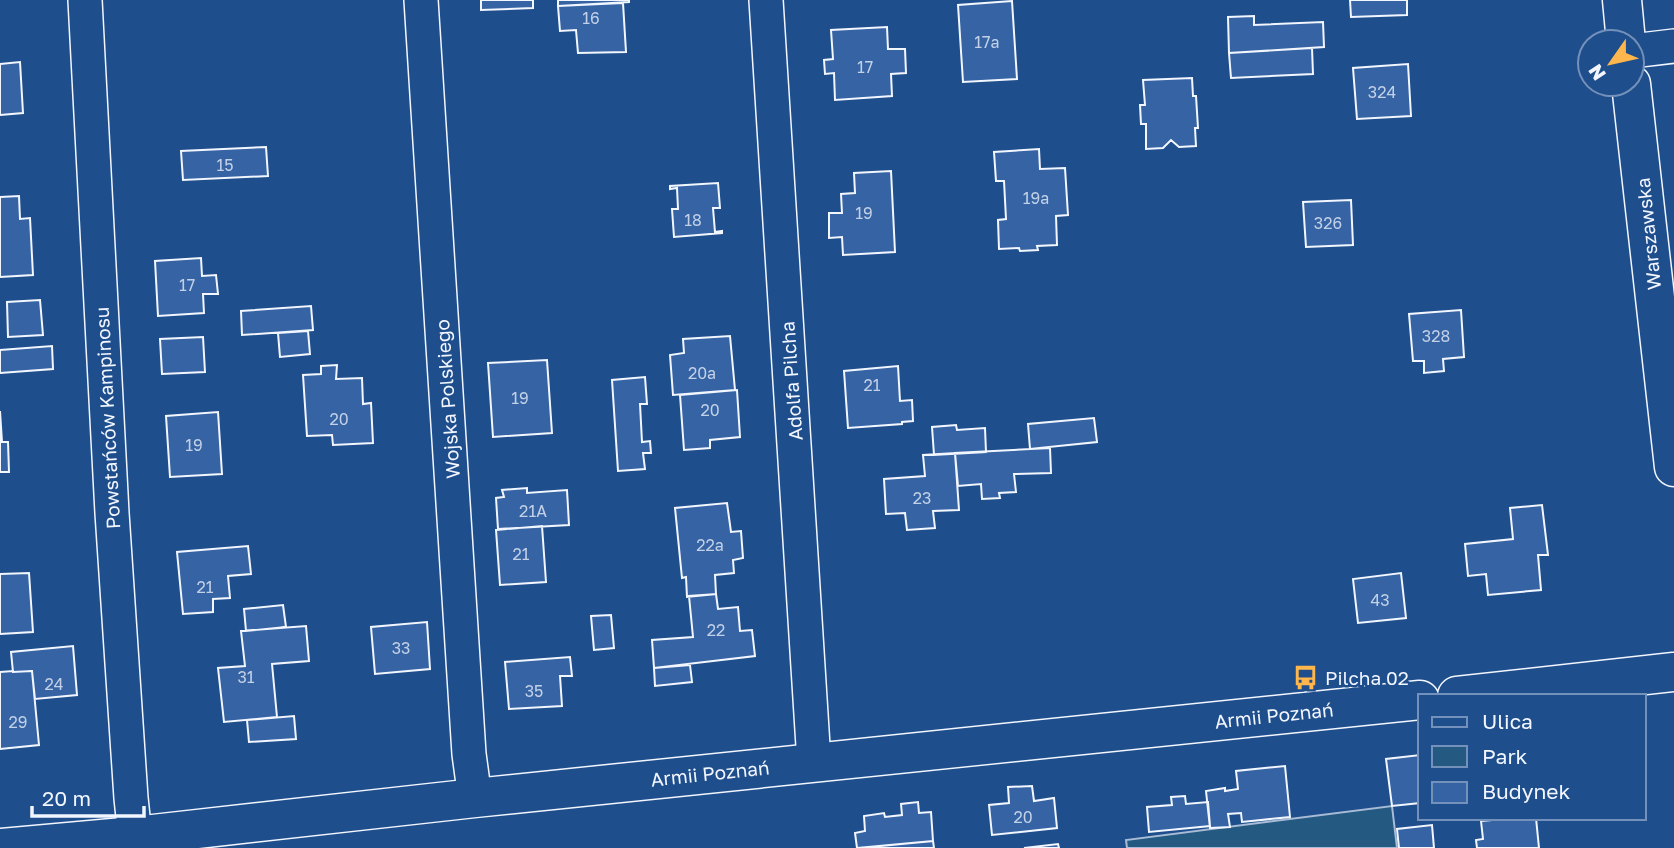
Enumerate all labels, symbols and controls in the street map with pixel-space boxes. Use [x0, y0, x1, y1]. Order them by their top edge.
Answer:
house number: 16 [582, 8, 600, 28]
north arrow [1576, 28, 1646, 98]
house number: 17a [974, 32, 1000, 52]
house number: 17 [857, 57, 873, 77]
text: N [1583, 60, 1610, 85]
house number: 324 [1368, 82, 1396, 102]
house number: 15 [216, 155, 234, 175]
street label: Warszawska [1631, 177, 1665, 291]
house number: 19a [1023, 188, 1049, 208]
house number: 19 [855, 203, 873, 223]
house number: 18 [684, 210, 702, 230]
house number: 326 [1314, 213, 1342, 233]
house number: 17 [179, 275, 195, 295]
street label: Powstańców Kampinosu [90, 306, 124, 530]
street label: Wojska Polskiego [430, 318, 464, 480]
street label: Adolfa Pilcha [775, 321, 807, 441]
house number: 328 [1422, 326, 1450, 346]
house number: 20a [688, 363, 716, 383]
house number: 21 [863, 375, 881, 395]
house number: 19 [511, 388, 529, 408]
house number: 20 [700, 400, 720, 420]
house number: 20 [329, 409, 349, 429]
house number: 19 [185, 435, 203, 455]
house number: 23 [913, 488, 931, 508]
house number: 21A [519, 501, 547, 521]
house number: 22a [696, 535, 724, 555]
house number: 21 [512, 544, 530, 564]
house number: 21 [196, 577, 214, 597]
house number: 43 [1370, 590, 1390, 610]
house number: 22 [707, 620, 725, 640]
house number: 33 [392, 638, 410, 658]
bus stop icon: Pilcha 02 [1291, 663, 1319, 691]
place label: Pilcha 02 [1325, 666, 1409, 689]
house number: 31 [237, 667, 255, 687]
house number: 24 [44, 674, 64, 694]
house number: 35 [525, 681, 543, 701]
legend [1418, 694, 1646, 820]
street label: Armii Poznań [1213, 697, 1335, 733]
text: Ulica [1482, 708, 1533, 734]
house number: 29 [9, 712, 27, 732]
text: Park [1482, 743, 1528, 769]
street label: Armii Poznań [649, 755, 771, 791]
scale bar [32, 774, 144, 818]
text: Budynek [1482, 778, 1571, 804]
text: 20 m [42, 785, 91, 811]
house number: 20 [1013, 807, 1033, 827]

